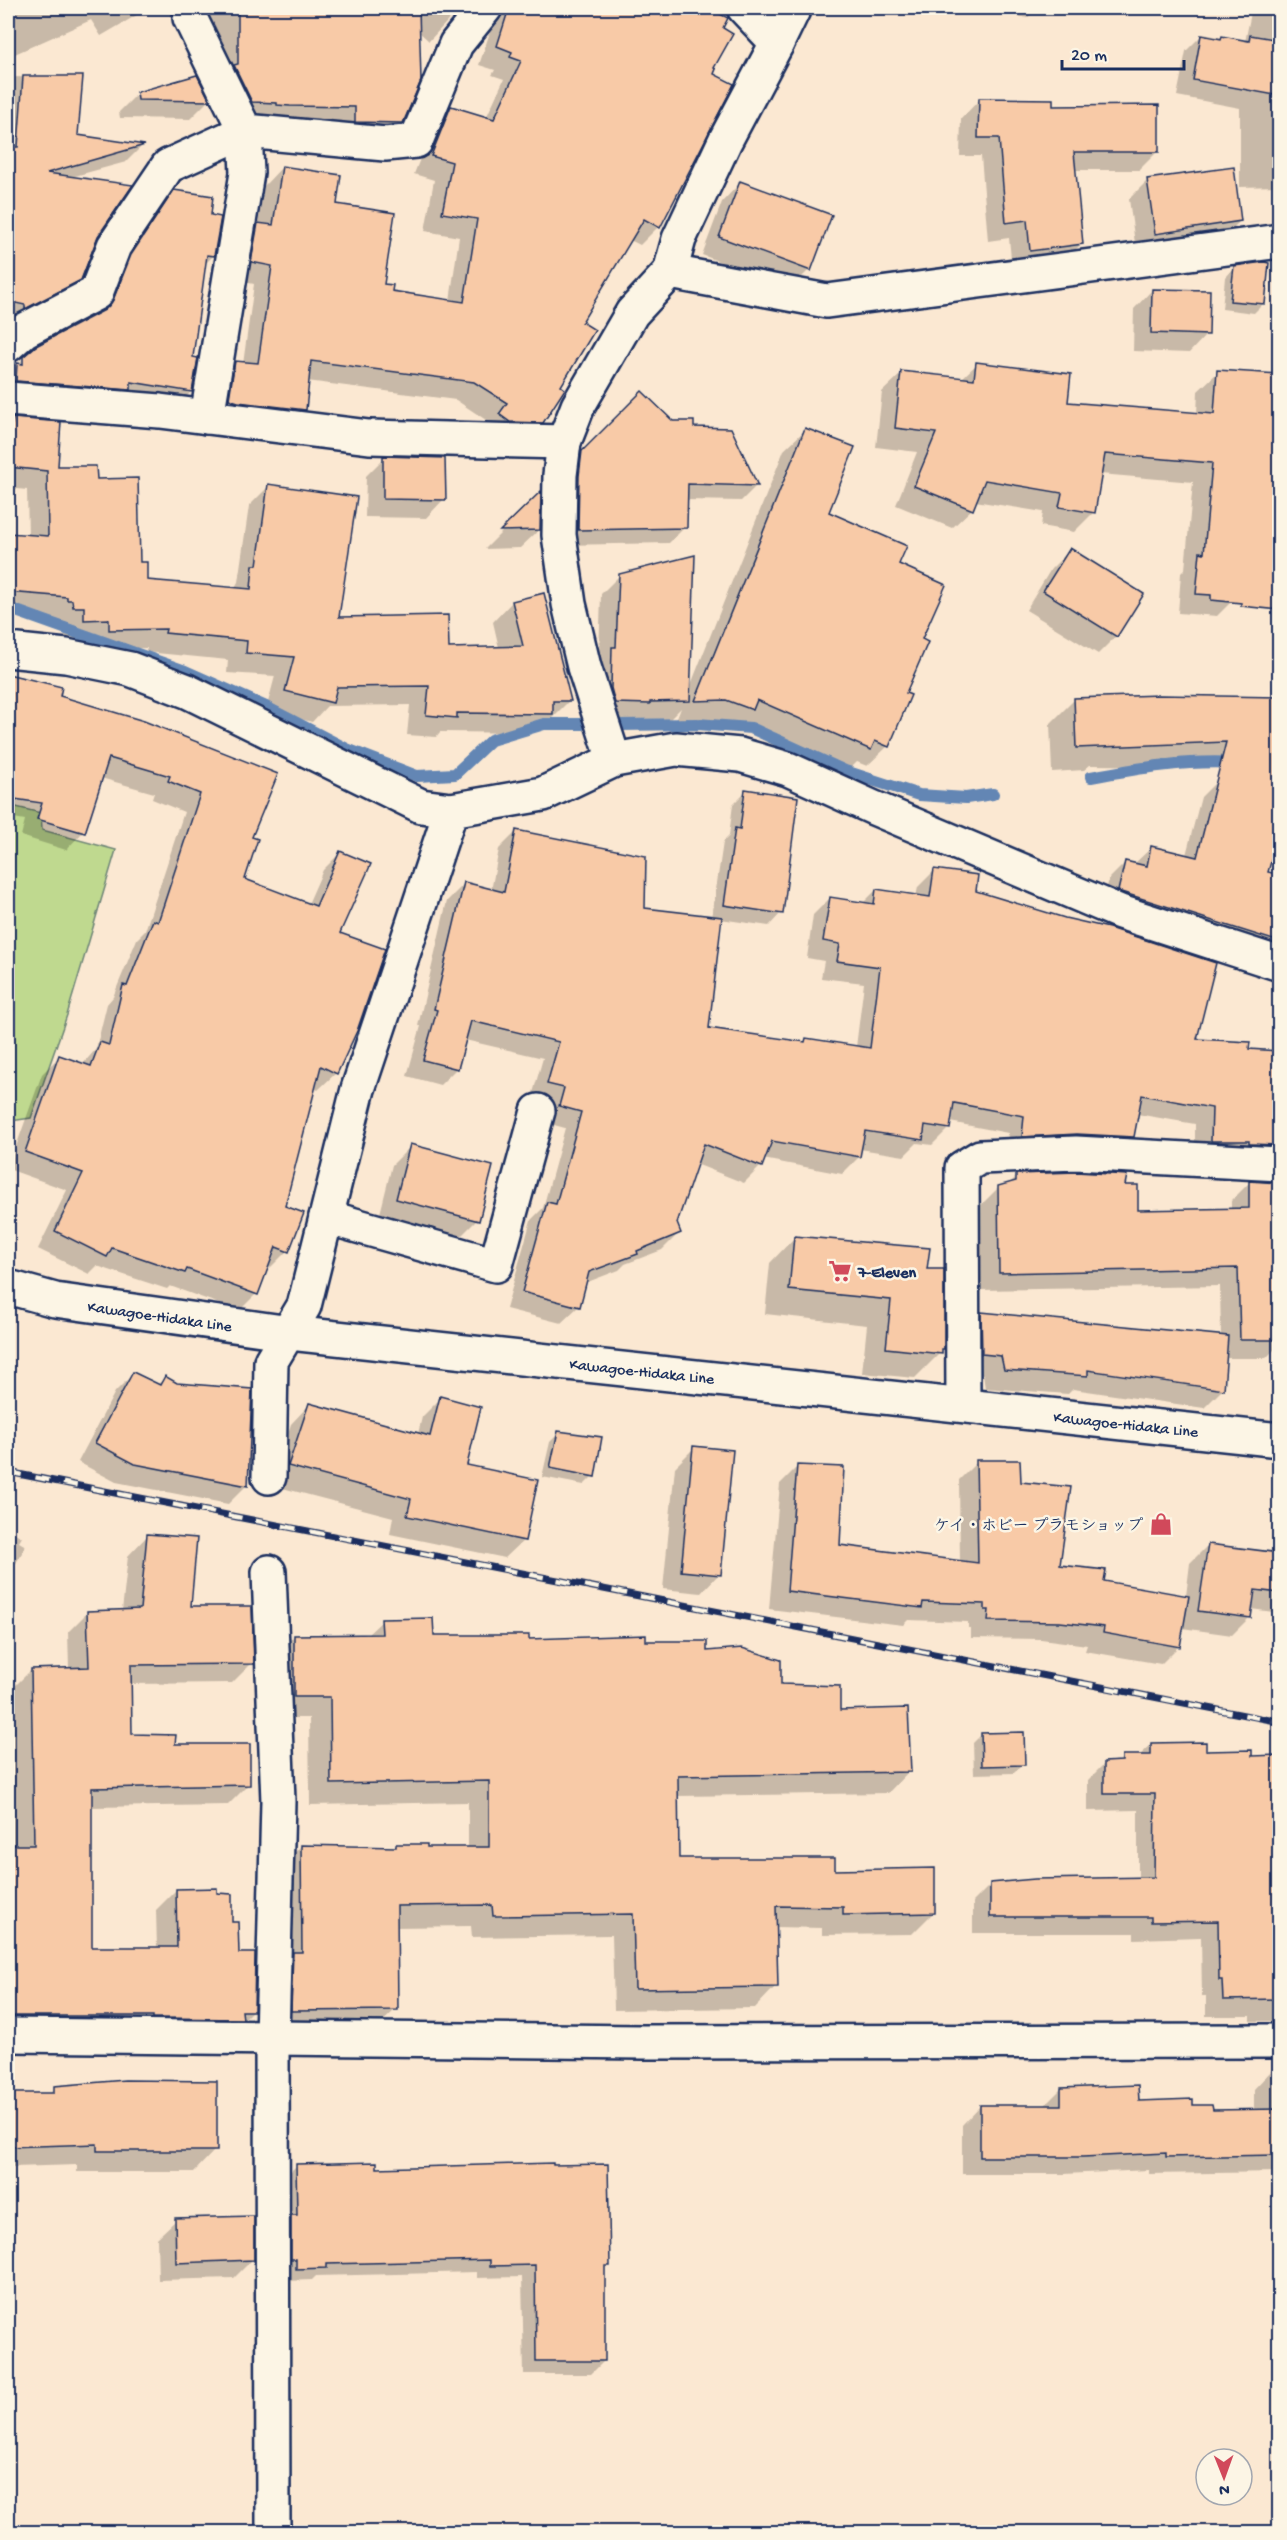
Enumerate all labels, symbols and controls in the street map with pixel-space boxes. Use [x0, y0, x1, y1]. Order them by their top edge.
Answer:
scale bar [1062, 33, 1184, 71]
text: 20 m [1071, 46, 1107, 67]
supermarket icon: 7-Eleven [827, 1258, 853, 1284]
place label: 7-Eleven [857, 1265, 916, 1284]
street label: Kawagoe-Hidaka Line [86, 1299, 234, 1338]
street label: Kawagoe-Hidaka Line [568, 1356, 716, 1391]
street label: Kawagoe-Hidaka Line [1052, 1409, 1200, 1444]
shop icon: ケイ・ホビー プラモショップ [1148, 1511, 1174, 1537]
place label: ケイ・ホビー プラモショップ [934, 1517, 1143, 1537]
north arrow [1194, 2447, 1254, 2507]
text: N [1218, 2479, 1230, 2498]

